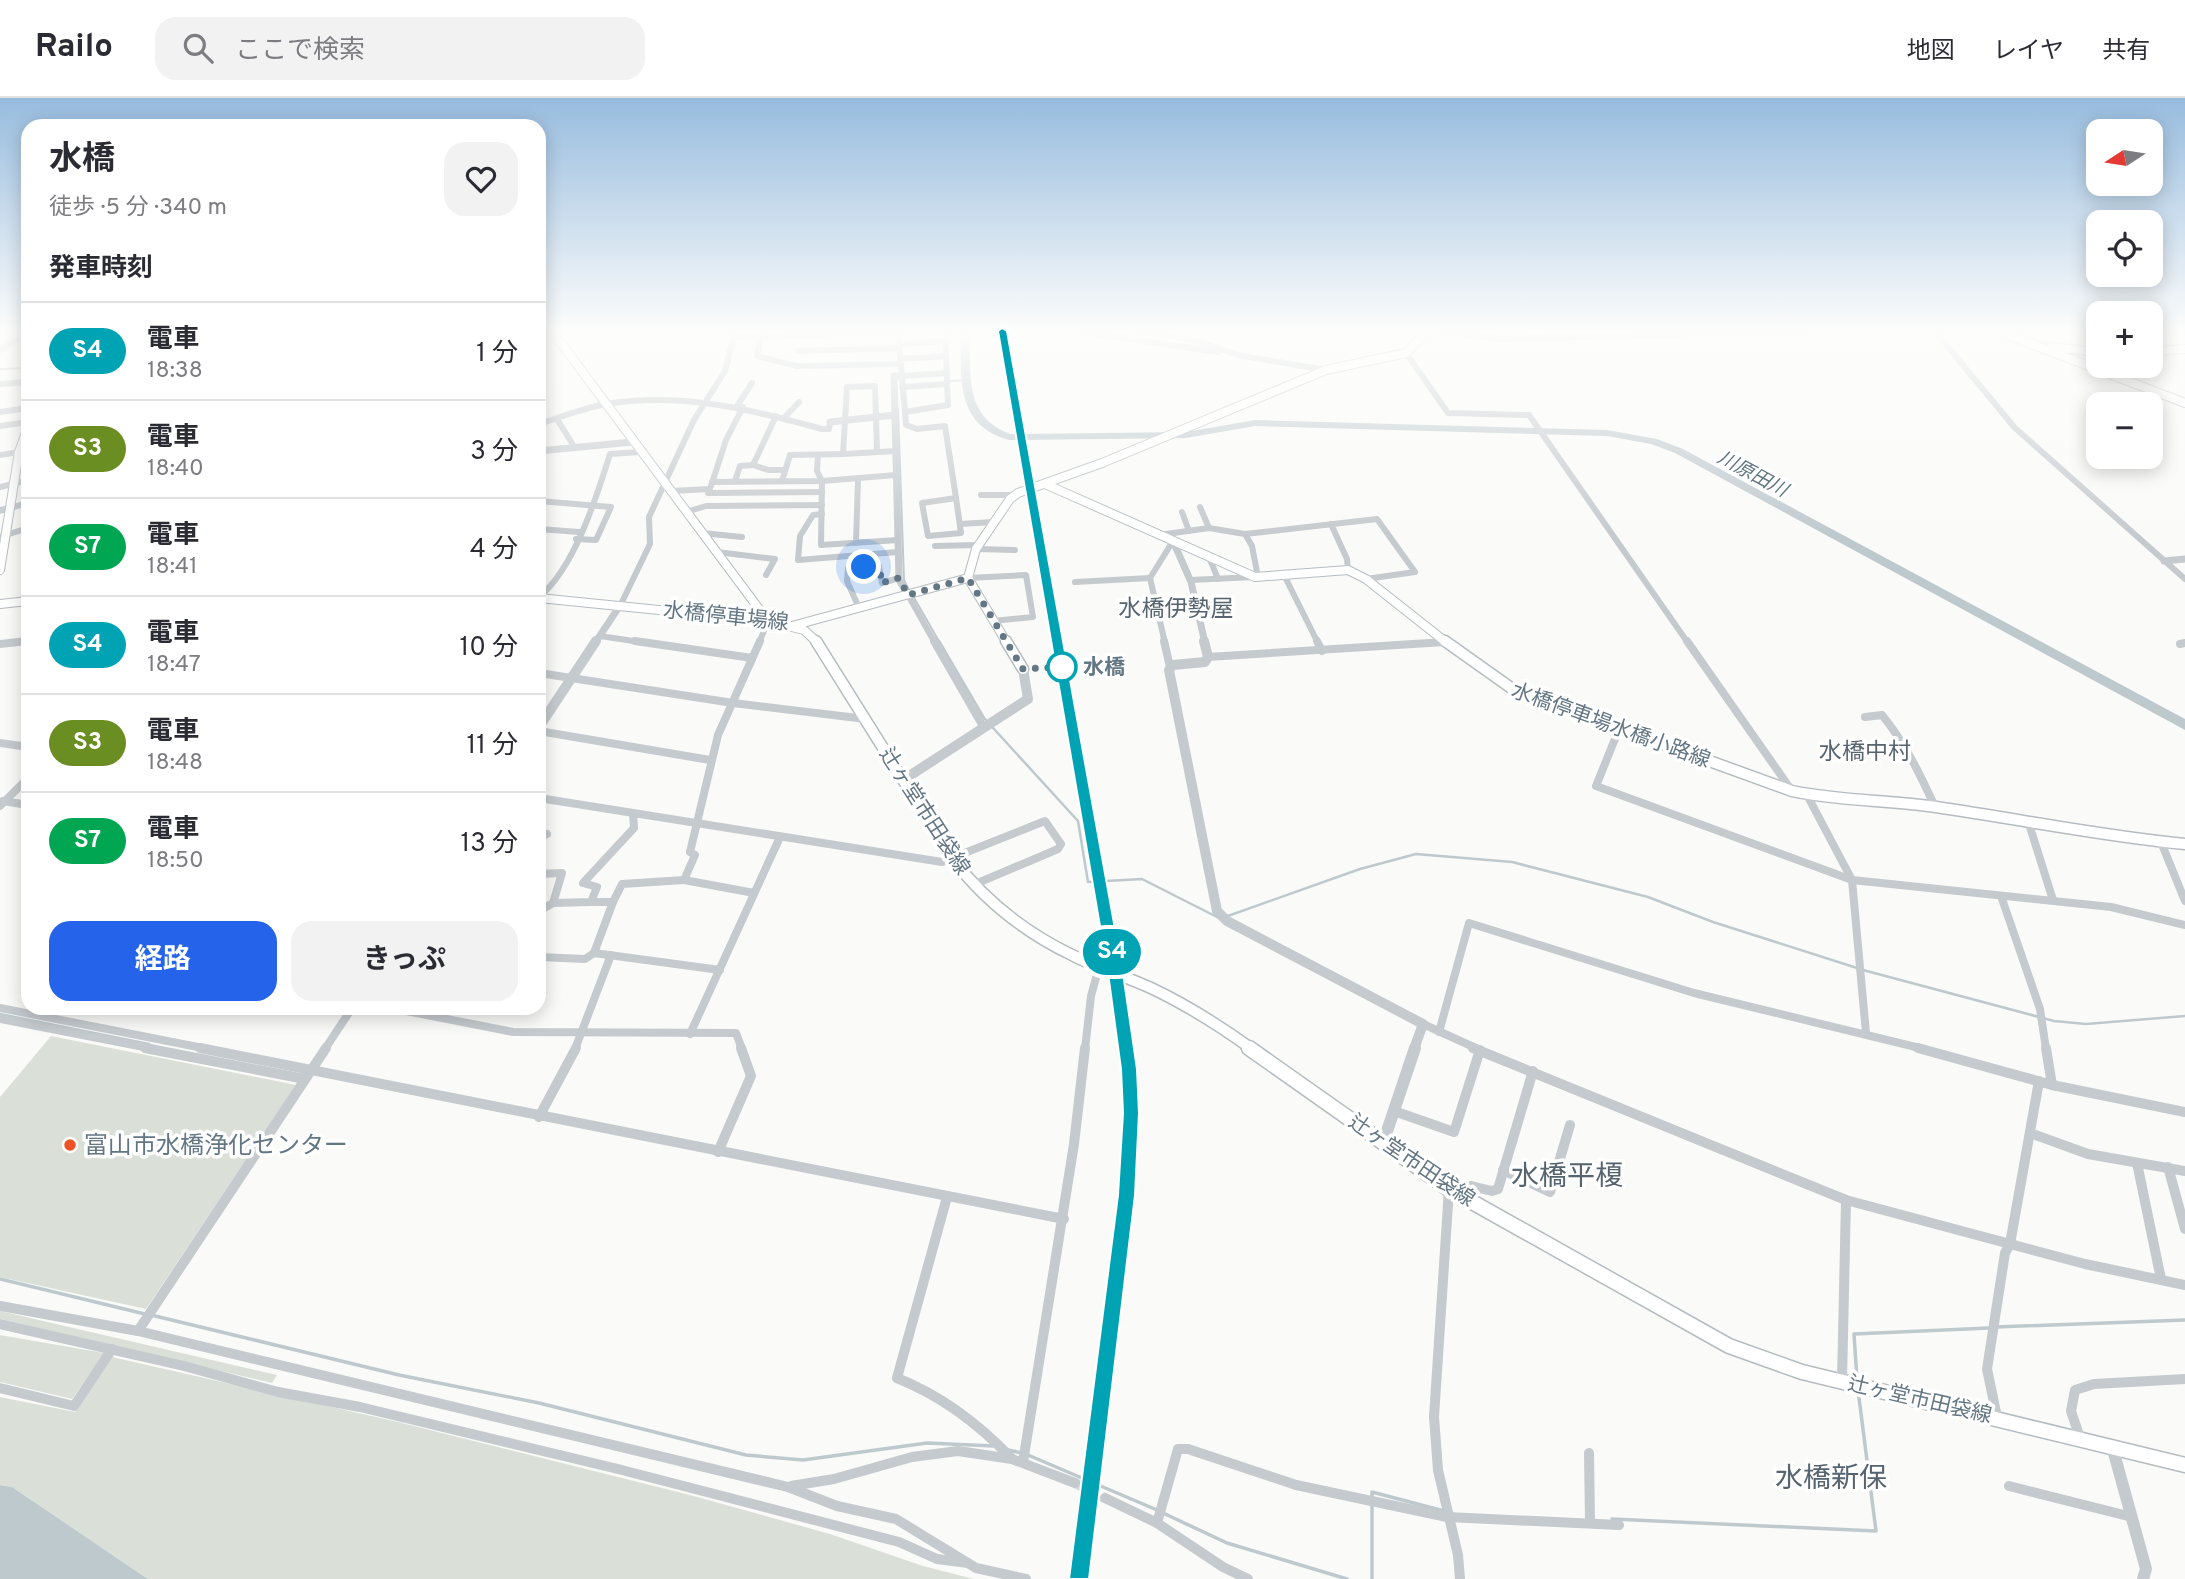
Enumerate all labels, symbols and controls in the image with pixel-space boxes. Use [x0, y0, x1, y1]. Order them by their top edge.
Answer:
search box [155, 17, 645, 80]
text: Railo [35, 27, 113, 69]
icon: search [179, 29, 217, 67]
text: ここで検索 [235, 35, 365, 68]
text: 地図 [1907, 37, 1955, 67]
text: レイヤ [1993, 37, 2064, 67]
text: 共有 [2102, 37, 2150, 67]
north arrow [2086, 119, 2163, 196]
map controls [2086, 119, 2163, 469]
text: 水橋 [49, 140, 115, 182]
button: heart [444, 142, 518, 216]
text: 徒歩 · 5 分 · 340 m [49, 194, 227, 223]
button: locate [2086, 210, 2163, 287]
text: 発車時刻 [49, 253, 153, 286]
button: + [2086, 301, 2163, 378]
text: 電車 [147, 324, 199, 357]
text: S4 [72, 336, 103, 366]
text: 1 分 [476, 338, 518, 371]
text: 18:38 [147, 357, 203, 386]
button: − [2086, 392, 2163, 469]
text: 電車 [147, 422, 199, 455]
text: S3 [73, 434, 102, 464]
text: 3 分 [470, 436, 518, 469]
water label: 川原田川 [1713, 446, 1793, 504]
text: 18:40 [147, 455, 204, 484]
text: 電車 [147, 520, 199, 553]
text: S7 [74, 532, 101, 562]
text: 4 分 [470, 534, 518, 567]
your location [846, 549, 881, 584]
text: 18:41 [147, 553, 198, 582]
district label: 水橋伊勢屋 [1119, 596, 1234, 625]
street label: 水橋停車場線 [662, 597, 790, 638]
text: 電車 [147, 618, 199, 651]
text: S4 [72, 630, 103, 660]
text: 10 分 [459, 632, 518, 665]
text: 18:47 [147, 651, 201, 680]
marker: 水橋 [1047, 652, 1077, 682]
place label: 水橋 [1083, 655, 1125, 682]
street label: 水橋停車場水橋小路線 [1507, 678, 1714, 775]
text: 電車 [147, 716, 199, 749]
text: S3 [73, 728, 102, 758]
text: 11 分 [466, 730, 518, 763]
district label: 水橋中村 [1819, 739, 1911, 768]
street label: 辻ヶ堂市田袋線 [872, 743, 975, 881]
text: 18:48 [147, 749, 203, 778]
text: 電車 [147, 814, 199, 847]
text: S7 [74, 826, 101, 856]
text: 13 分 [461, 828, 518, 861]
text: 18:50 [147, 847, 204, 876]
button: 経路 [49, 921, 277, 1001]
button: きっぷ [291, 921, 518, 1001]
line badge: S4 [1080, 929, 1144, 975]
text: S4 [1097, 937, 1127, 967]
street label: 辻ヶ堂市田袋線 [1343, 1109, 1480, 1214]
place label: 富山市水橋浄化センター [84, 1132, 348, 1162]
marker: 富山市水橋浄化センター [62, 1137, 78, 1153]
district label: 水橋平榎 [1511, 1160, 1623, 1196]
street label: 辻ヶ堂市田袋線 [1845, 1371, 1994, 1430]
district label: 水橋新保 [1775, 1462, 1887, 1498]

